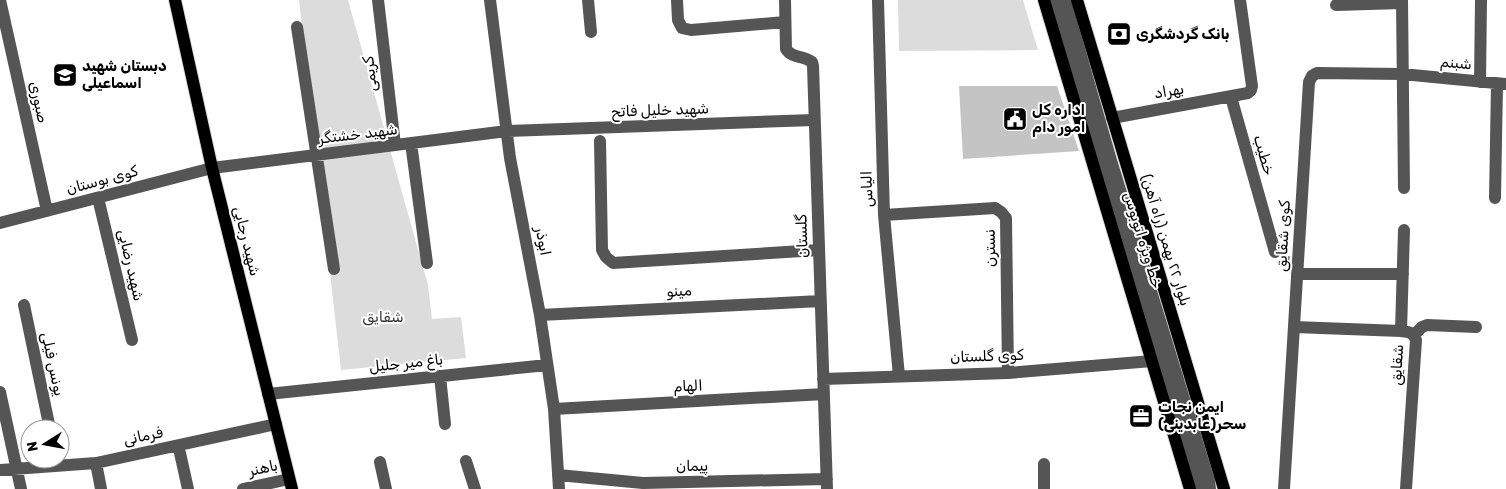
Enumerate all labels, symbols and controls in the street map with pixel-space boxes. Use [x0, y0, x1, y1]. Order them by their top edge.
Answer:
bank icon: بانک گردشگری [1106, 21, 1132, 47]
place label: بانک گردشگری [1136, 25, 1229, 43]
street label: شبنم [1439, 53, 1473, 74]
street label: کریمی [359, 55, 381, 93]
place label: دبستان شهید اسماعیلی [82, 57, 167, 92]
school or university icon: دبستان شهید اسماعیلی [52, 62, 78, 88]
street label: صبوری [26, 80, 52, 124]
street label: بهراد [1153, 80, 1185, 102]
street label: شهید خلیل فاتح [611, 99, 709, 123]
place label: اداره کل امور دام [1032, 101, 1085, 137]
public building icon: اداره کل امور دام [1002, 106, 1028, 132]
street label: شهید خشتگر [316, 120, 399, 148]
street label: خطیب [1250, 133, 1278, 177]
street label: کوی بوستان [64, 162, 140, 198]
street label: الیاس [857, 171, 877, 207]
street label: بلوار ۲۲ بهمن (راه آهن) [1137, 172, 1195, 308]
street label: خط ویژه اتوبوس [1119, 190, 1166, 291]
street label: کوی شقایق [1272, 200, 1294, 272]
street label: شهید رجایی [230, 204, 264, 278]
street label: گلستان [792, 214, 812, 258]
street label: ابوذر [531, 224, 555, 257]
street label: شهید رضایی [114, 227, 148, 303]
street label: نسترن [981, 229, 999, 267]
street label: مینو [666, 281, 692, 301]
park label: شقایق [362, 308, 404, 326]
street label: یونس فیلی [37, 330, 69, 398]
street label: شقایق [1387, 344, 1407, 386]
street label: کوی گلستان [950, 346, 1024, 366]
street label: باغ میر جلیل [368, 350, 444, 378]
street label: الهام [673, 376, 703, 397]
place label: ایمن نجات سحر(عابدینی) [1158, 398, 1246, 433]
office icon: ایمن نجات سحر(عابدینی) [1128, 403, 1154, 429]
north arrow [20, 419, 70, 469]
street label: فرمانی [122, 423, 164, 449]
text: N [23, 440, 42, 453]
street label: باهنر [246, 456, 279, 480]
street label: پیمان [676, 457, 708, 476]

